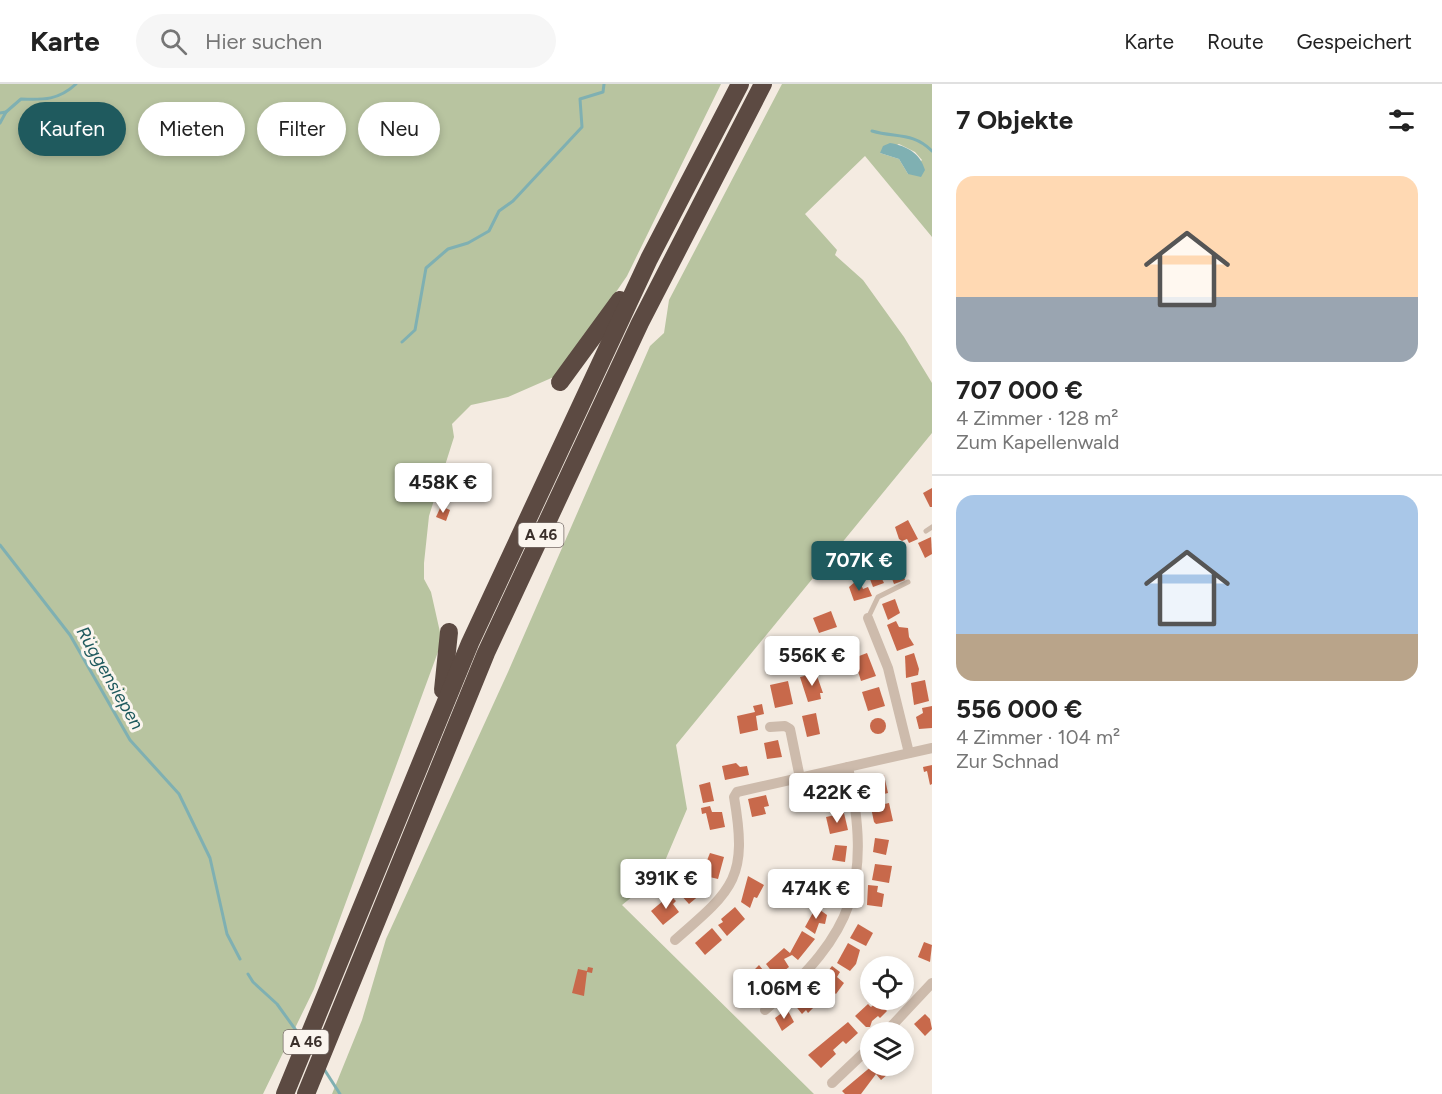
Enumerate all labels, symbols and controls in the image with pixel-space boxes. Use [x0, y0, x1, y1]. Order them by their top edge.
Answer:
search box [136, 14, 556, 68]
text: Karte [30, 24, 100, 58]
icon: search [157, 25, 190, 58]
text: Hier suchen [205, 28, 322, 55]
text: Karte [1124, 29, 1174, 54]
text: Route [1207, 29, 1263, 54]
text: Gespeichert [1296, 29, 1412, 54]
chip: Kaufen [18, 102, 126, 156]
chip: Mieten [138, 102, 245, 156]
chip: Filter [257, 102, 346, 156]
chip: Neu [358, 102, 440, 156]
text: 7 Objekte [956, 104, 1073, 136]
icon: filters [1385, 104, 1418, 137]
icon: home [1133, 215, 1241, 323]
text: 707 000 € [956, 374, 1083, 406]
text: 4 Zimmer · 128 m² [956, 406, 1118, 430]
text: Zum Kapellenwald [956, 430, 1119, 454]
pin: 458K € [394, 463, 492, 514]
text: 458K € [409, 470, 477, 494]
road number: A 46 [518, 523, 564, 547]
icon: home [1133, 534, 1241, 642]
pin: 707K € [810, 541, 908, 592]
text: 707K € [825, 548, 893, 572]
water label: Rüggensiepen [72, 623, 148, 733]
pin: 556K € [763, 636, 861, 687]
text: 556K € [779, 643, 845, 667]
text: 556 000 € [956, 693, 1082, 725]
text: 4 Zimmer · 104 m² [956, 725, 1120, 749]
text: Zur Schnad [956, 749, 1059, 773]
pin: 422K € [788, 773, 886, 824]
text: 422K € [803, 780, 871, 804]
pin: 391K € [617, 859, 715, 910]
text: 391K € [634, 866, 698, 890]
pin: 474K € [767, 869, 865, 920]
text: 474K € [782, 876, 850, 900]
map controls [860, 956, 914, 1076]
button: locate [860, 956, 914, 1010]
pin: 1.06M € [729, 969, 839, 1020]
text: 1.06M € [747, 976, 821, 1000]
button: layers [860, 1022, 914, 1076]
road number: A 46 [284, 1030, 328, 1054]

